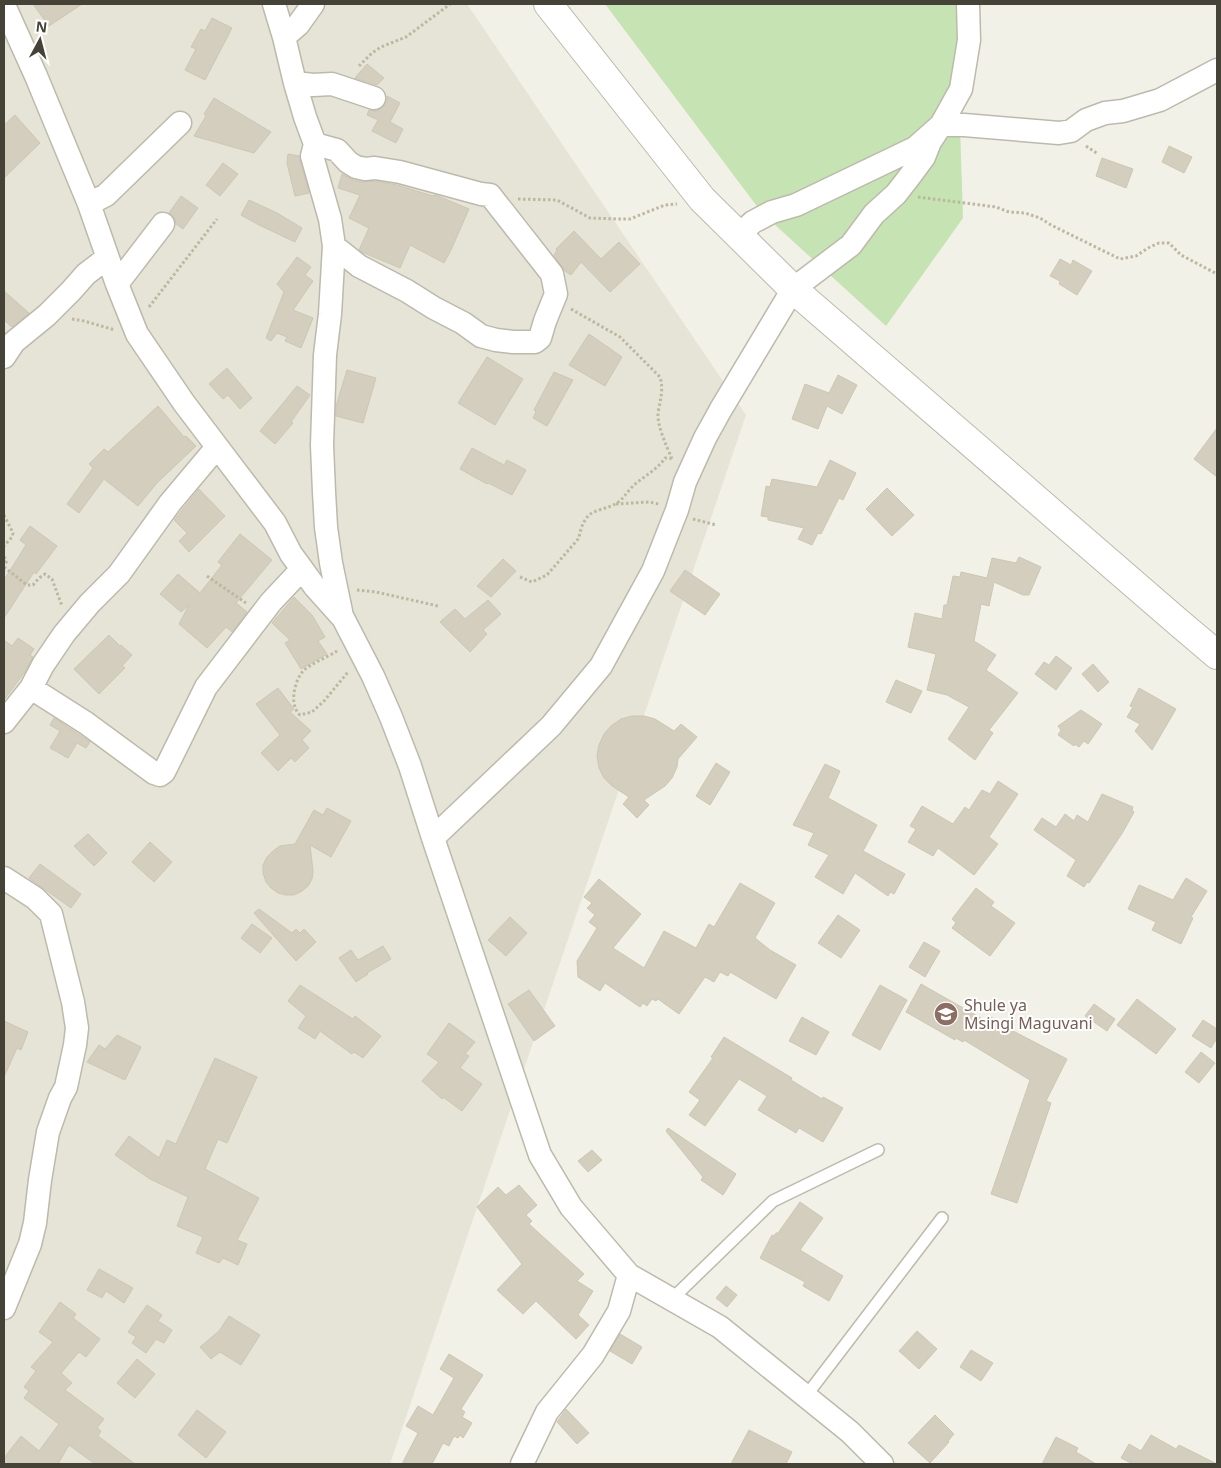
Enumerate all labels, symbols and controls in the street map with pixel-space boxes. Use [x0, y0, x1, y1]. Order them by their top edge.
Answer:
north arrow [15, 15, 65, 65]
text: N [35, 16, 48, 37]
place label: Shule ya Msingi Maguvani [964, 994, 1093, 1034]
school or university icon: Shule ya Msingi Maguvani [933, 1001, 959, 1027]

